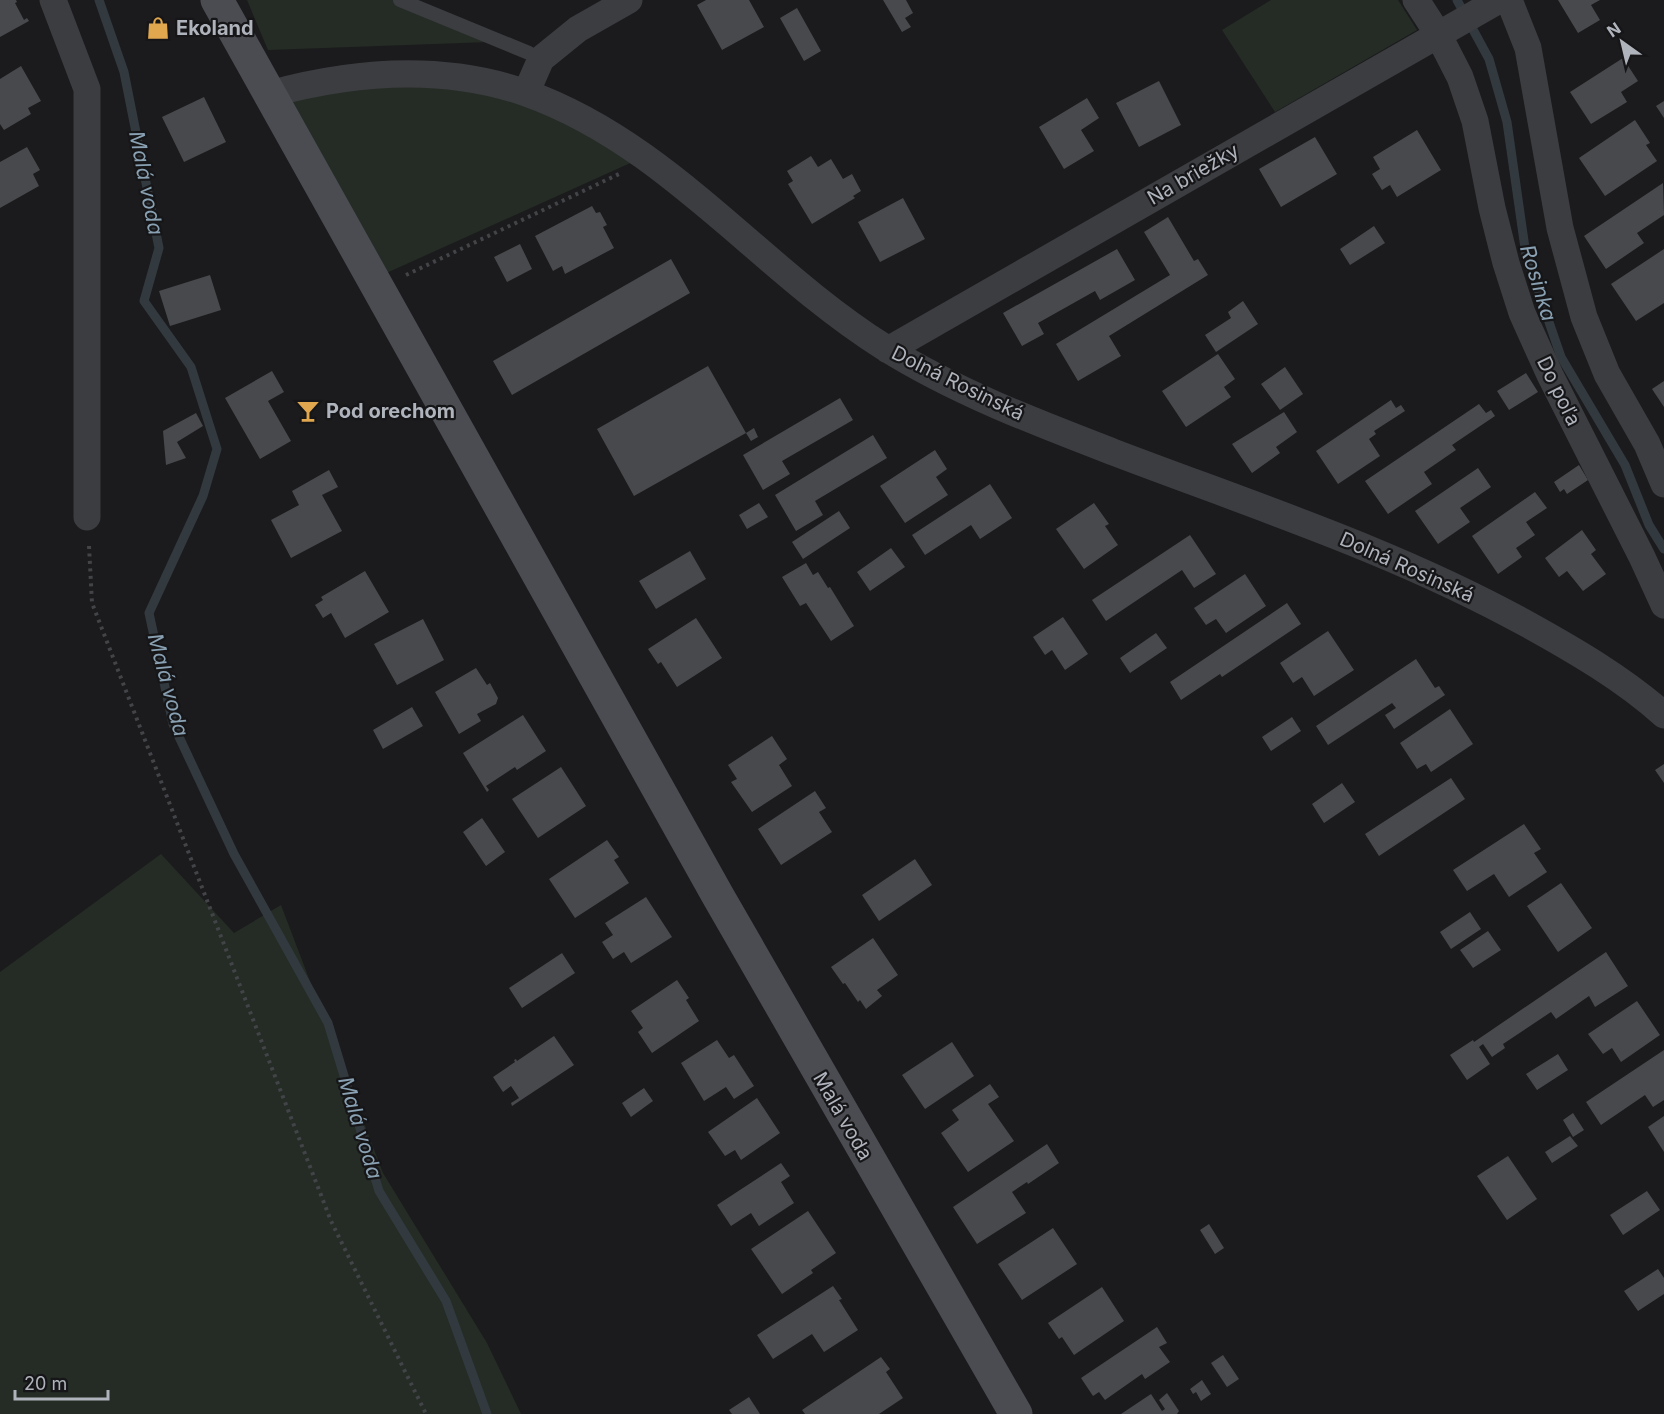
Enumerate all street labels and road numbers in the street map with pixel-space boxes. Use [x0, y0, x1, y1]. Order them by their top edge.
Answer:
street label: Na briežky [1143, 138, 1243, 210]
street label: Dolná Rosinská [888, 341, 1028, 425]
street label: Do poľa [1532, 352, 1586, 430]
street label: Dolná Rosinská [1336, 527, 1478, 607]
street label: Malá voda [808, 1068, 878, 1164]

